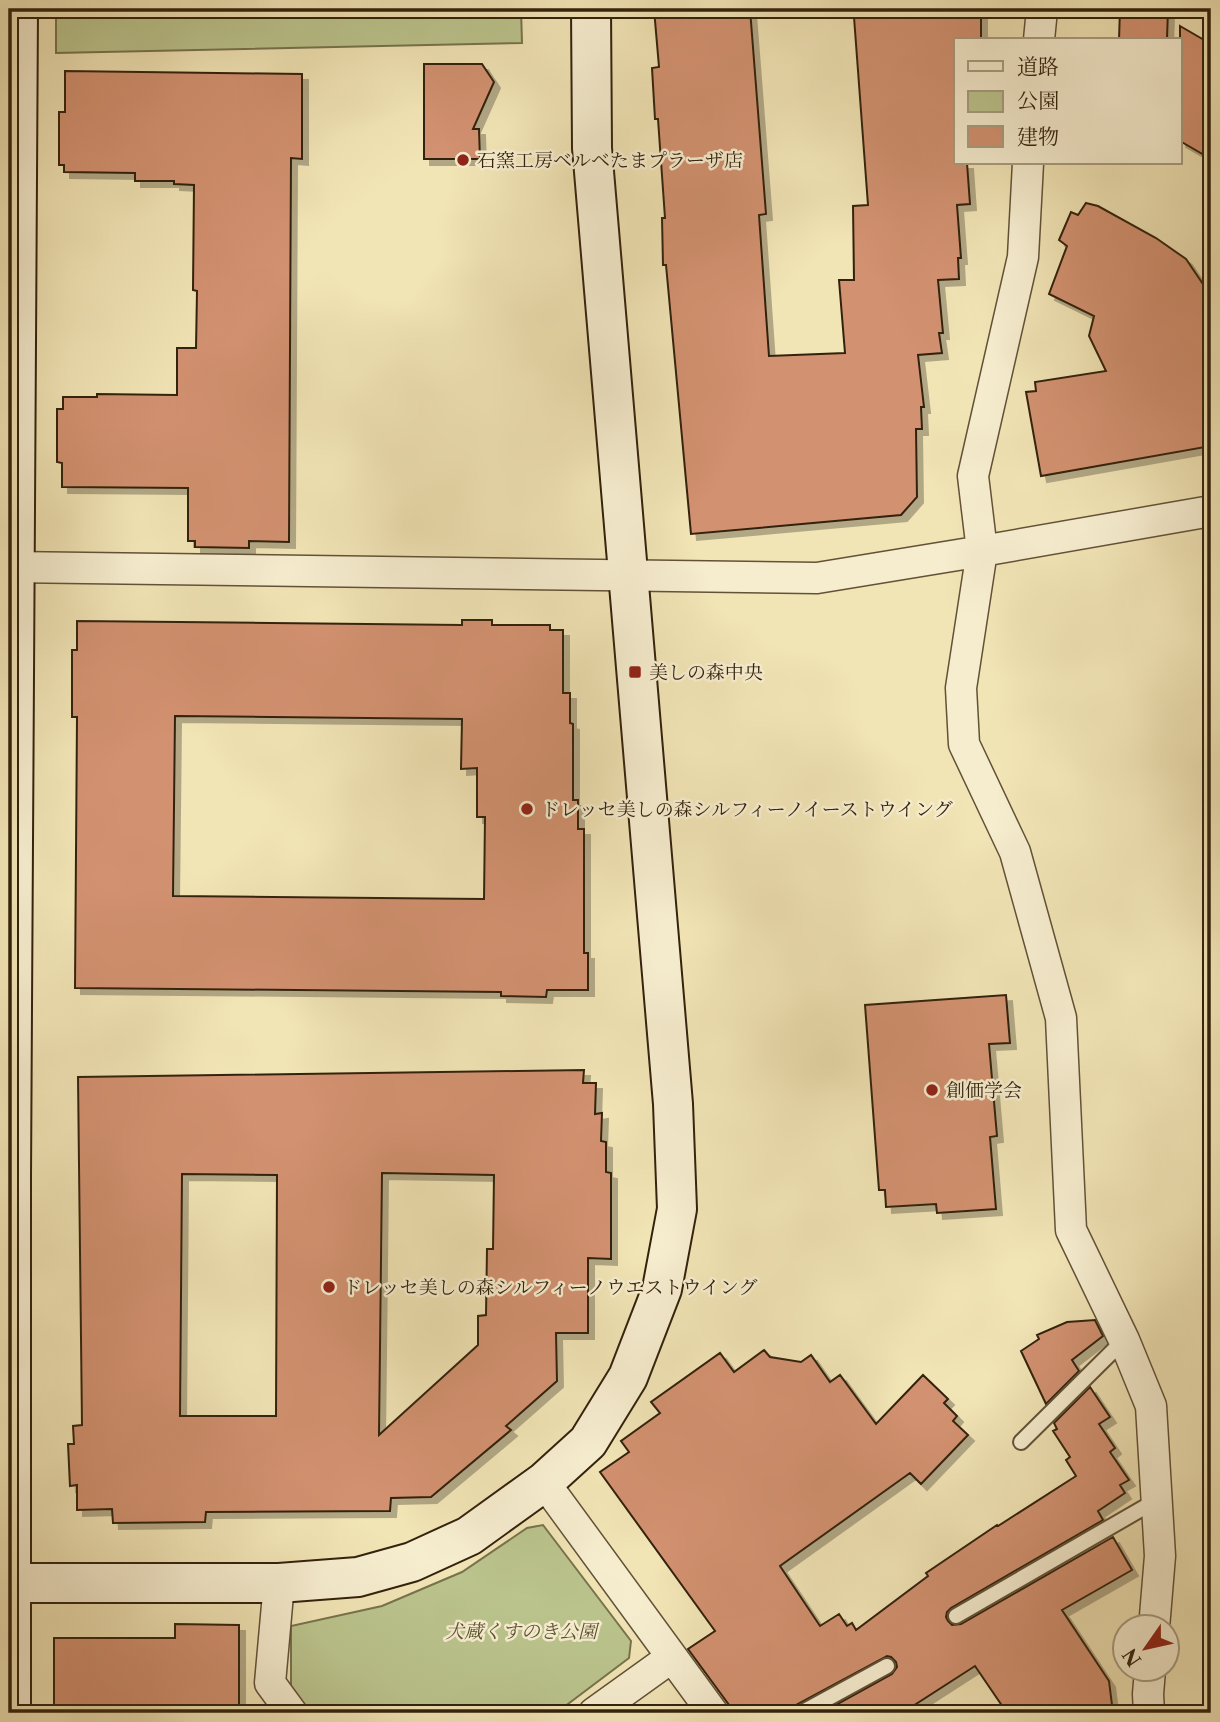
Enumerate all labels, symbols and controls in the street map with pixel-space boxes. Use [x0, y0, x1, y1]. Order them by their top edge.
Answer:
legend [954, 38, 1182, 164]
text: 道路 [1017, 54, 1059, 79]
text: 公園 [1017, 88, 1059, 113]
text: 建物 [1017, 124, 1059, 149]
place label: 石窯工房ベルベたまプラーザ店 [477, 149, 743, 172]
marker: 石窯工房ベルベたまプラーザ店 [455, 152, 471, 168]
place label: 美しの森中央 [649, 661, 763, 684]
marker: 美しの森中央 [627, 664, 643, 680]
place label: ドレッセ美しの森シルフィーノイーストウイング [541, 798, 953, 821]
marker: ドレッセ美しの森シルフィーノイーストウイング [519, 801, 535, 817]
place label: 創価学会 [946, 1079, 1022, 1102]
marker: 創価学会 [924, 1082, 940, 1098]
place label: ドレッセ美しの森シルフィーノウエストウイング [343, 1276, 758, 1299]
marker: ドレッセ美しの森シルフィーノウエストウイング [321, 1279, 337, 1295]
north arrow [1112, 1614, 1182, 1684]
park label: 犬蔵くすのき公園 [445, 1620, 600, 1643]
text: N [1118, 1644, 1146, 1671]

